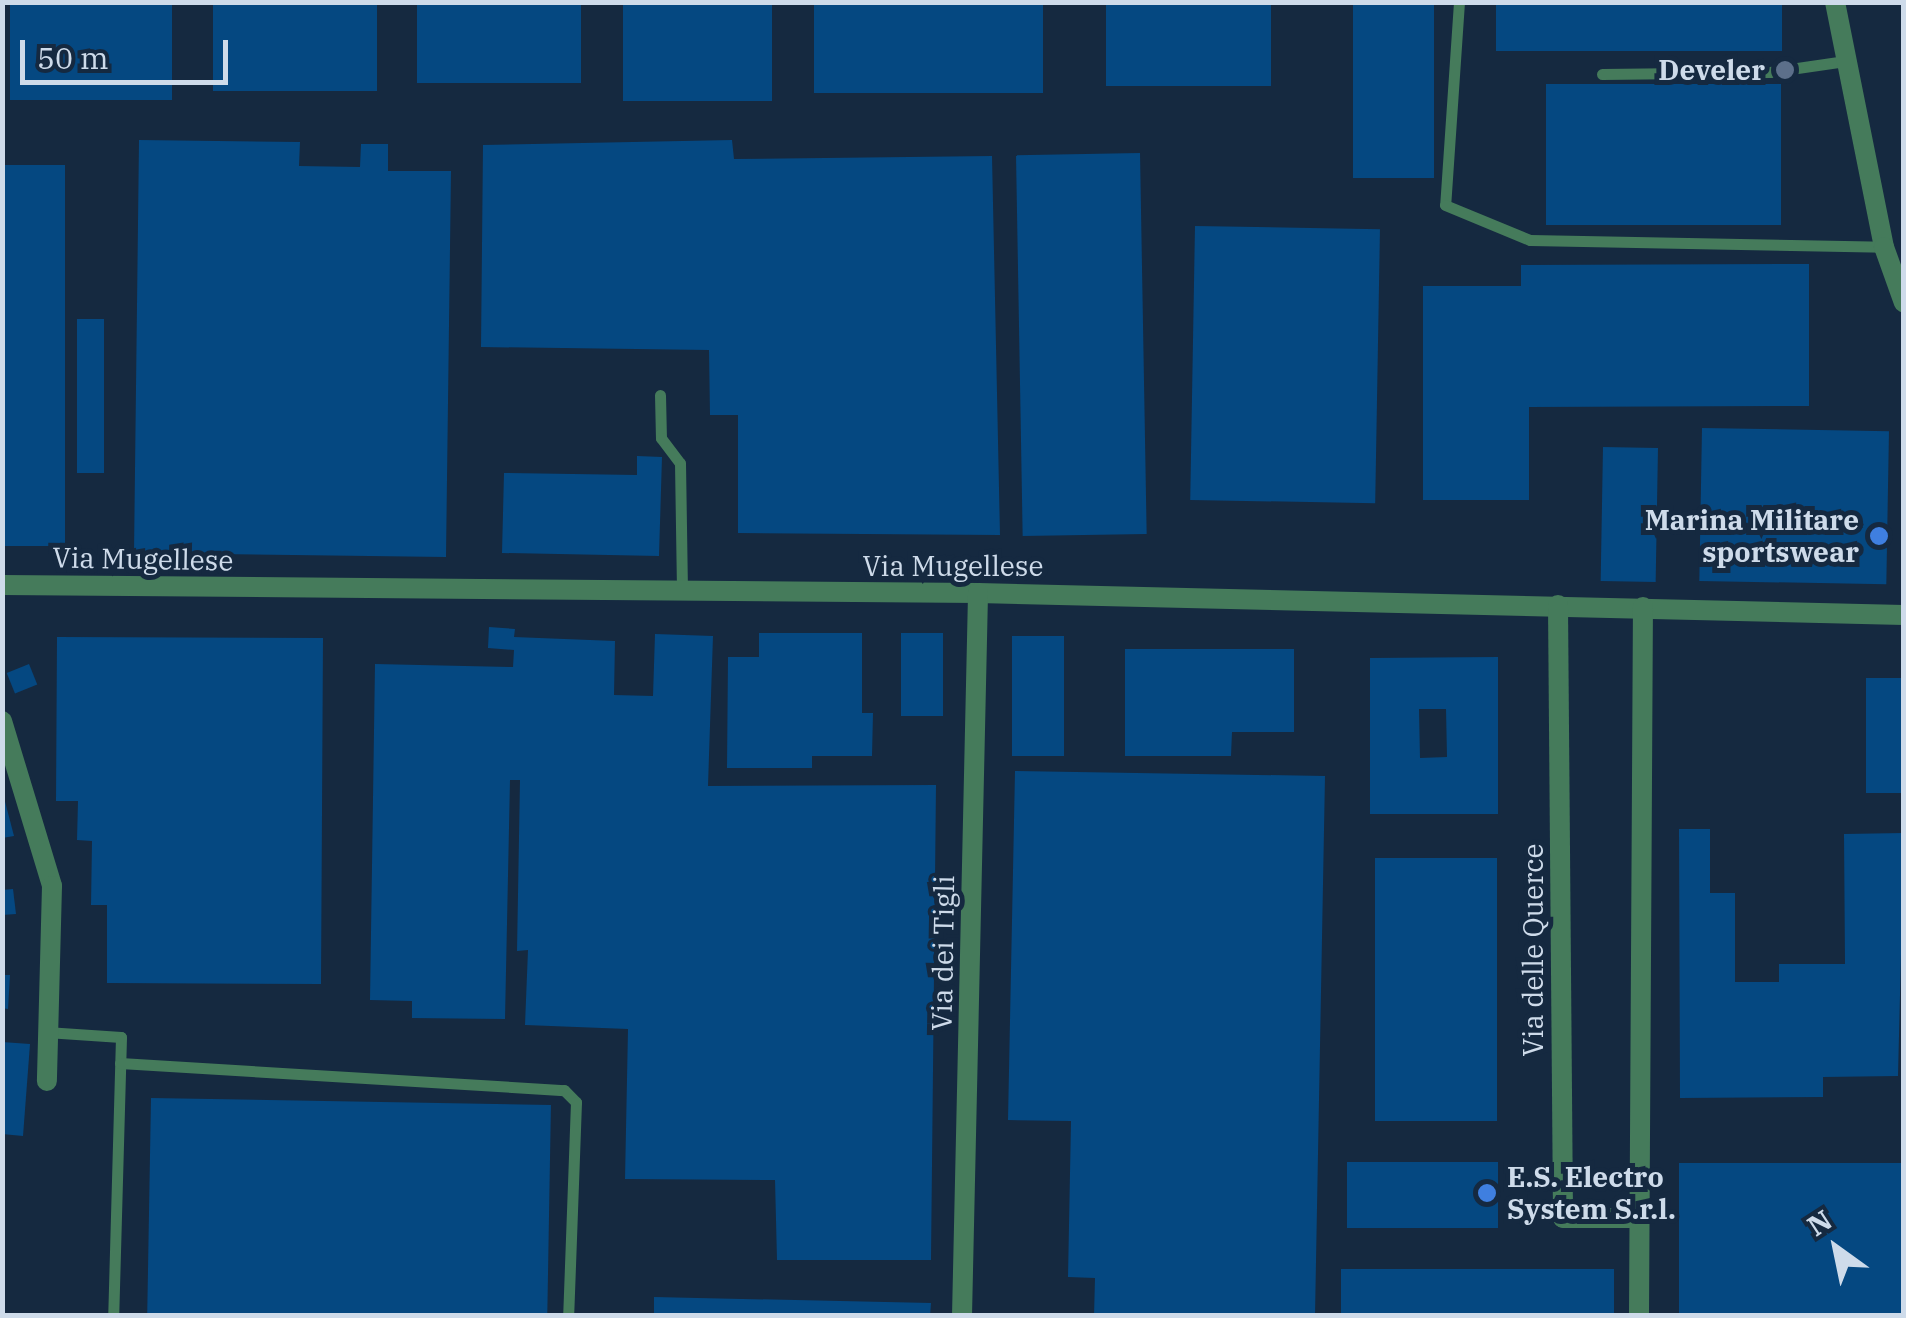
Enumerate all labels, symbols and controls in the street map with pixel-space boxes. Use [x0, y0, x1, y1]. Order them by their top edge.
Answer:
scale bar [25, 20, 232, 82]
text: 50 m [37, 38, 109, 77]
place label: Develer [1658, 53, 1765, 87]
marker: Develer [1774, 59, 1796, 81]
place label: Marina Militare sportswear [1645, 503, 1859, 569]
marker: Marina Militare sportswear [1868, 525, 1890, 547]
street label: Via Mugellese [52, 541, 234, 577]
street label: Via Mugellese [863, 549, 1043, 583]
street label: Via delle Querce [1516, 844, 1550, 1056]
street label: Via dei Tigli [925, 875, 961, 1031]
place label: E.S. Electro System S.r.l. [1507, 1160, 1676, 1226]
marker: E.S. Electro System S.r.l. [1476, 1182, 1498, 1204]
north arrow [1786, 1198, 1886, 1298]
text: N [1800, 1201, 1839, 1244]

